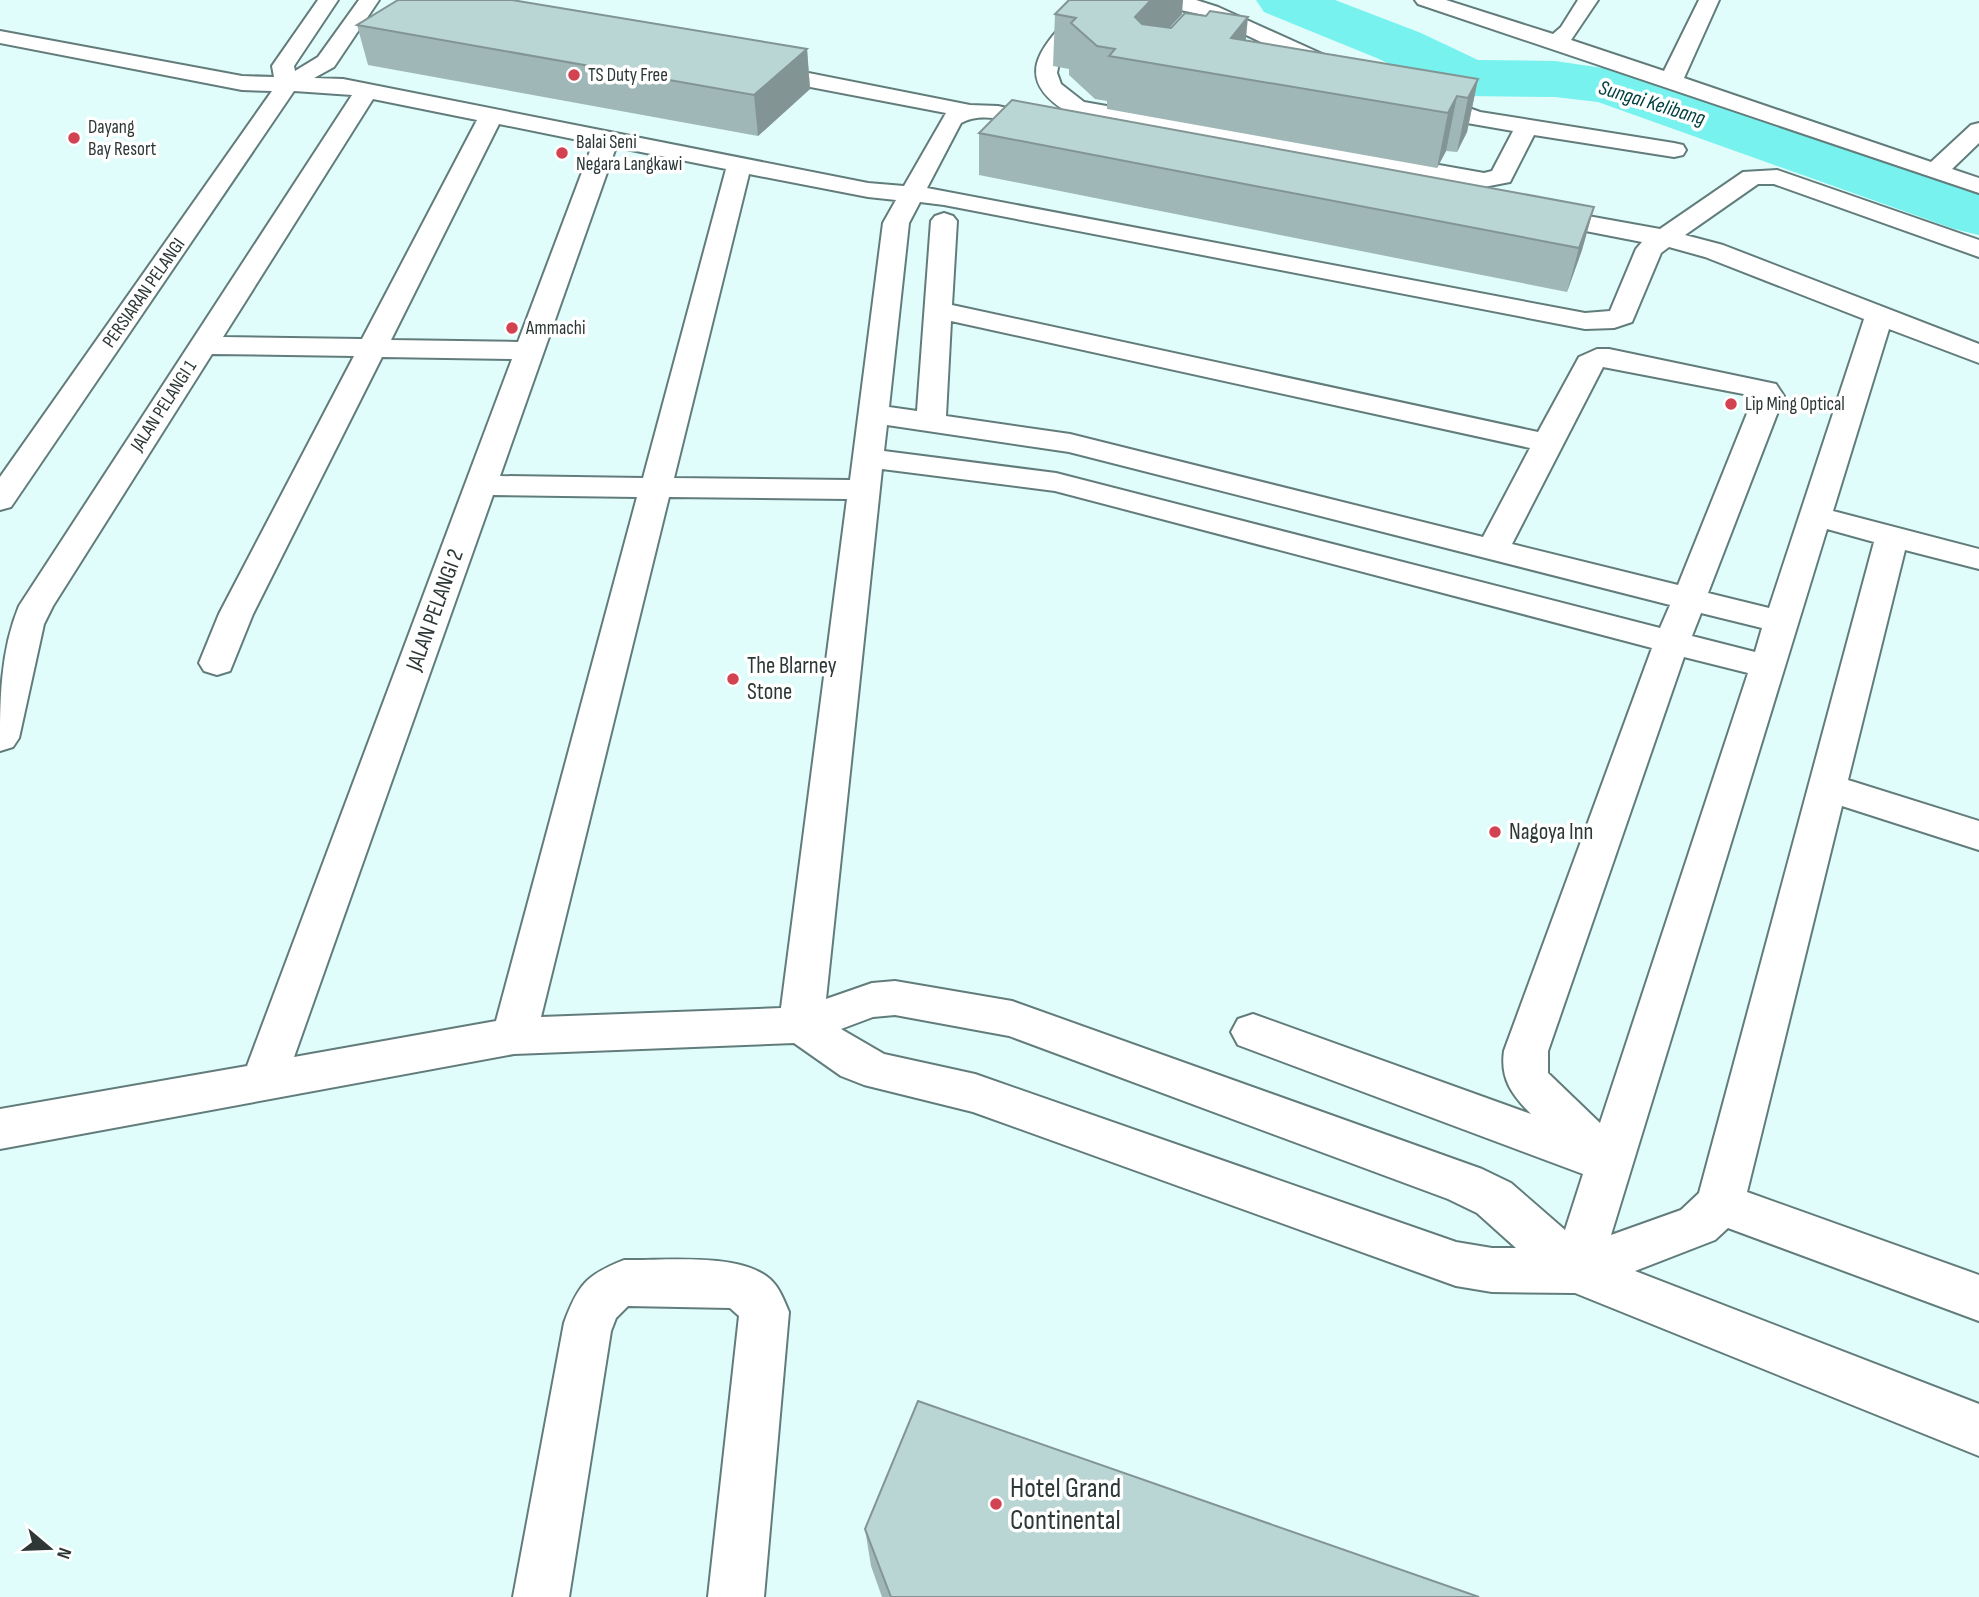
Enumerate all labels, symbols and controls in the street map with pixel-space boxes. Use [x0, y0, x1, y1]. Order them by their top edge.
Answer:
place label: TS Duty Free [588, 64, 668, 87]
marker: TS Duty Free [566, 67, 582, 83]
water label: Sungai Kelibang [1596, 75, 1709, 131]
place label: Dayang Bay Resort [88, 116, 157, 161]
marker: Dayang Bay Resort [66, 130, 82, 146]
place label: Balai Seni Negara Langkawi [576, 131, 682, 176]
marker: Balai Seni Negara Langkawi [554, 145, 570, 161]
street label: PERSIARAN PELANGI [98, 234, 190, 352]
place label: Ammachi [525, 317, 585, 340]
marker: Ammachi [504, 320, 520, 336]
street label: JALAN PELANGI 1 [125, 356, 202, 457]
place label: Lip Ming Optical [1745, 393, 1845, 416]
marker: Lip Ming Optical [1723, 396, 1739, 412]
street label: JALAN PELANGI 2 [400, 545, 470, 676]
place label: The Blarney Stone [747, 652, 837, 706]
marker: The Blarney Stone [725, 671, 741, 687]
place label: Nagoya Inn [1509, 818, 1593, 846]
marker: Nagoya Inn [1487, 824, 1503, 840]
place label: Hotel Grand Continental [1010, 1472, 1121, 1537]
marker: Hotel Grand Continental [988, 1496, 1004, 1512]
north arrow [14, 1513, 84, 1583]
text: N [51, 1545, 76, 1562]

